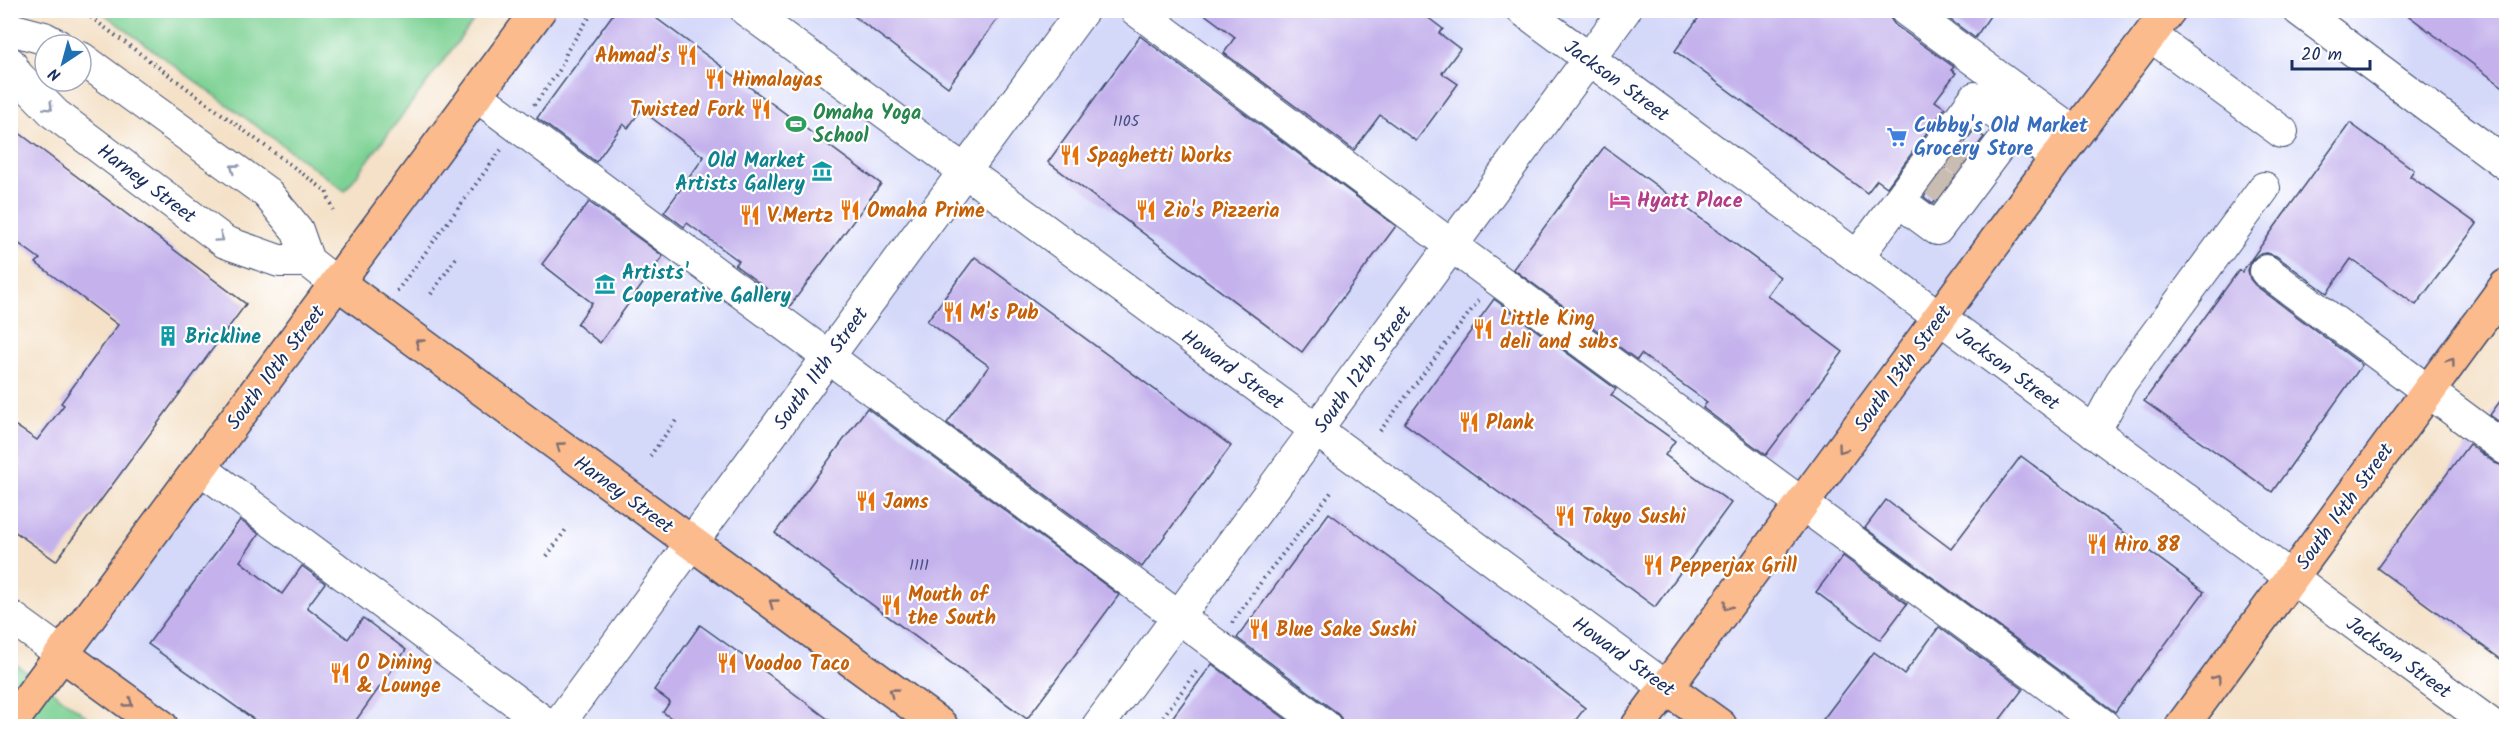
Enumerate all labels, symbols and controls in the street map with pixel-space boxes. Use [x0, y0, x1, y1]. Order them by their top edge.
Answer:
street label: Jackson Street [1556, 32, 1676, 131]
north arrow [33, 33, 93, 93]
scale bar [2292, 33, 2370, 71]
place label: Ahmad's [595, 41, 671, 73]
text: 20 m [2301, 41, 2342, 70]
restaurant icon: Ahmad's [675, 43, 699, 67]
text: N [44, 61, 67, 87]
place label: Himalayas [732, 65, 823, 97]
restaurant icon: Himalayas [703, 67, 727, 91]
place label: Twisted Fork [630, 95, 745, 127]
restaurant icon: Twisted Fork [749, 97, 773, 121]
place label: Omaha Yoga School [813, 98, 921, 153]
one-way arrow [42, 100, 52, 111]
house number: 1105 [1113, 109, 1141, 134]
place label: Cubby's Old Market Grocery Store [1914, 111, 2089, 166]
sports icon: Omaha Yoga School [784, 112, 808, 136]
supermarket icon: Cubby's Old Market Grocery Store [1885, 125, 1909, 149]
street label: Harney Street [89, 137, 202, 233]
place label: Spaghetti Works [1087, 141, 1232, 173]
restaurant icon: Spaghetti Works [1058, 143, 1082, 167]
place label: Old Market Artists Gallery [675, 146, 806, 201]
museum icon: Old Market Artists Gallery [810, 159, 834, 183]
one-way arrow [230, 165, 241, 176]
place label: Hyatt Place [1637, 186, 1743, 218]
hotel icon: Hyatt Place [1608, 188, 1632, 212]
place label: Omaha Prime [867, 196, 985, 228]
place label: Zio's Pizzeria [1163, 196, 1279, 228]
restaurant icon: Omaha Prime [838, 198, 862, 222]
restaurant icon: Zio's Pizzeria [1134, 198, 1158, 222]
place label: V.Mertz [767, 201, 833, 233]
restaurant icon: V.Mertz [738, 203, 762, 227]
one-way arrow [214, 230, 225, 241]
place label: Artists' Cooperative Gallery [622, 258, 791, 313]
museum icon: Artists' Cooperative Gallery [593, 272, 617, 296]
place label: M's Pub [970, 298, 1039, 330]
street label: South 10th Street [219, 299, 334, 437]
street label: South 13th Street [1846, 299, 1961, 440]
restaurant icon: M's Pub [941, 300, 965, 324]
street label: South 12th Street [1306, 300, 1421, 441]
street label: South 11th Street [766, 301, 877, 437]
place label: Little King deli and subs [1500, 304, 1619, 359]
restaurant icon: Little King deli and subs [1471, 317, 1495, 341]
street label: Jackson Street [1948, 320, 2066, 420]
place label: Brickline [185, 322, 261, 354]
street label: Howard Street [1174, 322, 1290, 419]
building icon: Brickline [156, 324, 180, 348]
one-way arrow [414, 339, 425, 350]
one-way arrow [2443, 358, 2454, 369]
place label: Plank [1486, 408, 1535, 440]
restaurant icon: Plank [1457, 410, 1481, 434]
street label: South 14th Street [2289, 437, 2403, 577]
one-way arrow [555, 442, 566, 453]
one-way arrow [1839, 443, 1850, 454]
street label: Harney Street [566, 448, 680, 543]
place label: Jams [883, 487, 929, 519]
restaurant icon: Jams [854, 489, 878, 513]
place label: Tokyo Sushi [1582, 502, 1686, 534]
restaurant icon: Tokyo Sushi [1553, 504, 1577, 528]
place label: Hiro 88 [2114, 530, 2180, 562]
restaurant icon: Hiro 88 [2085, 532, 2109, 556]
place label: Pepperjax Grill [1670, 551, 1798, 583]
house number: 1111 [909, 553, 929, 578]
restaurant icon: Pepperjax Grill [1641, 553, 1665, 577]
place label: Mouth of the South [908, 580, 996, 635]
restaurant icon: Mouth of the South [879, 593, 903, 617]
one-way arrow [768, 599, 779, 610]
one-way arrow [1723, 600, 1734, 611]
street label: Howard Street [1565, 609, 1681, 706]
street label: Jackson Street [2338, 609, 2458, 708]
place label: Blue Sake Sushi [1276, 615, 1417, 647]
restaurant icon: Blue Sake Sushi [1247, 617, 1271, 641]
place label: O Dining & Lounge [357, 648, 441, 703]
place label: Voodoo Taco [744, 649, 850, 681]
restaurant icon: Voodoo Taco [715, 651, 739, 675]
restaurant icon: O Dining & Lounge [328, 661, 352, 685]
one-way arrow [2210, 675, 2221, 686]
one-way arrow [889, 688, 900, 699]
one-way arrow [122, 696, 133, 707]

